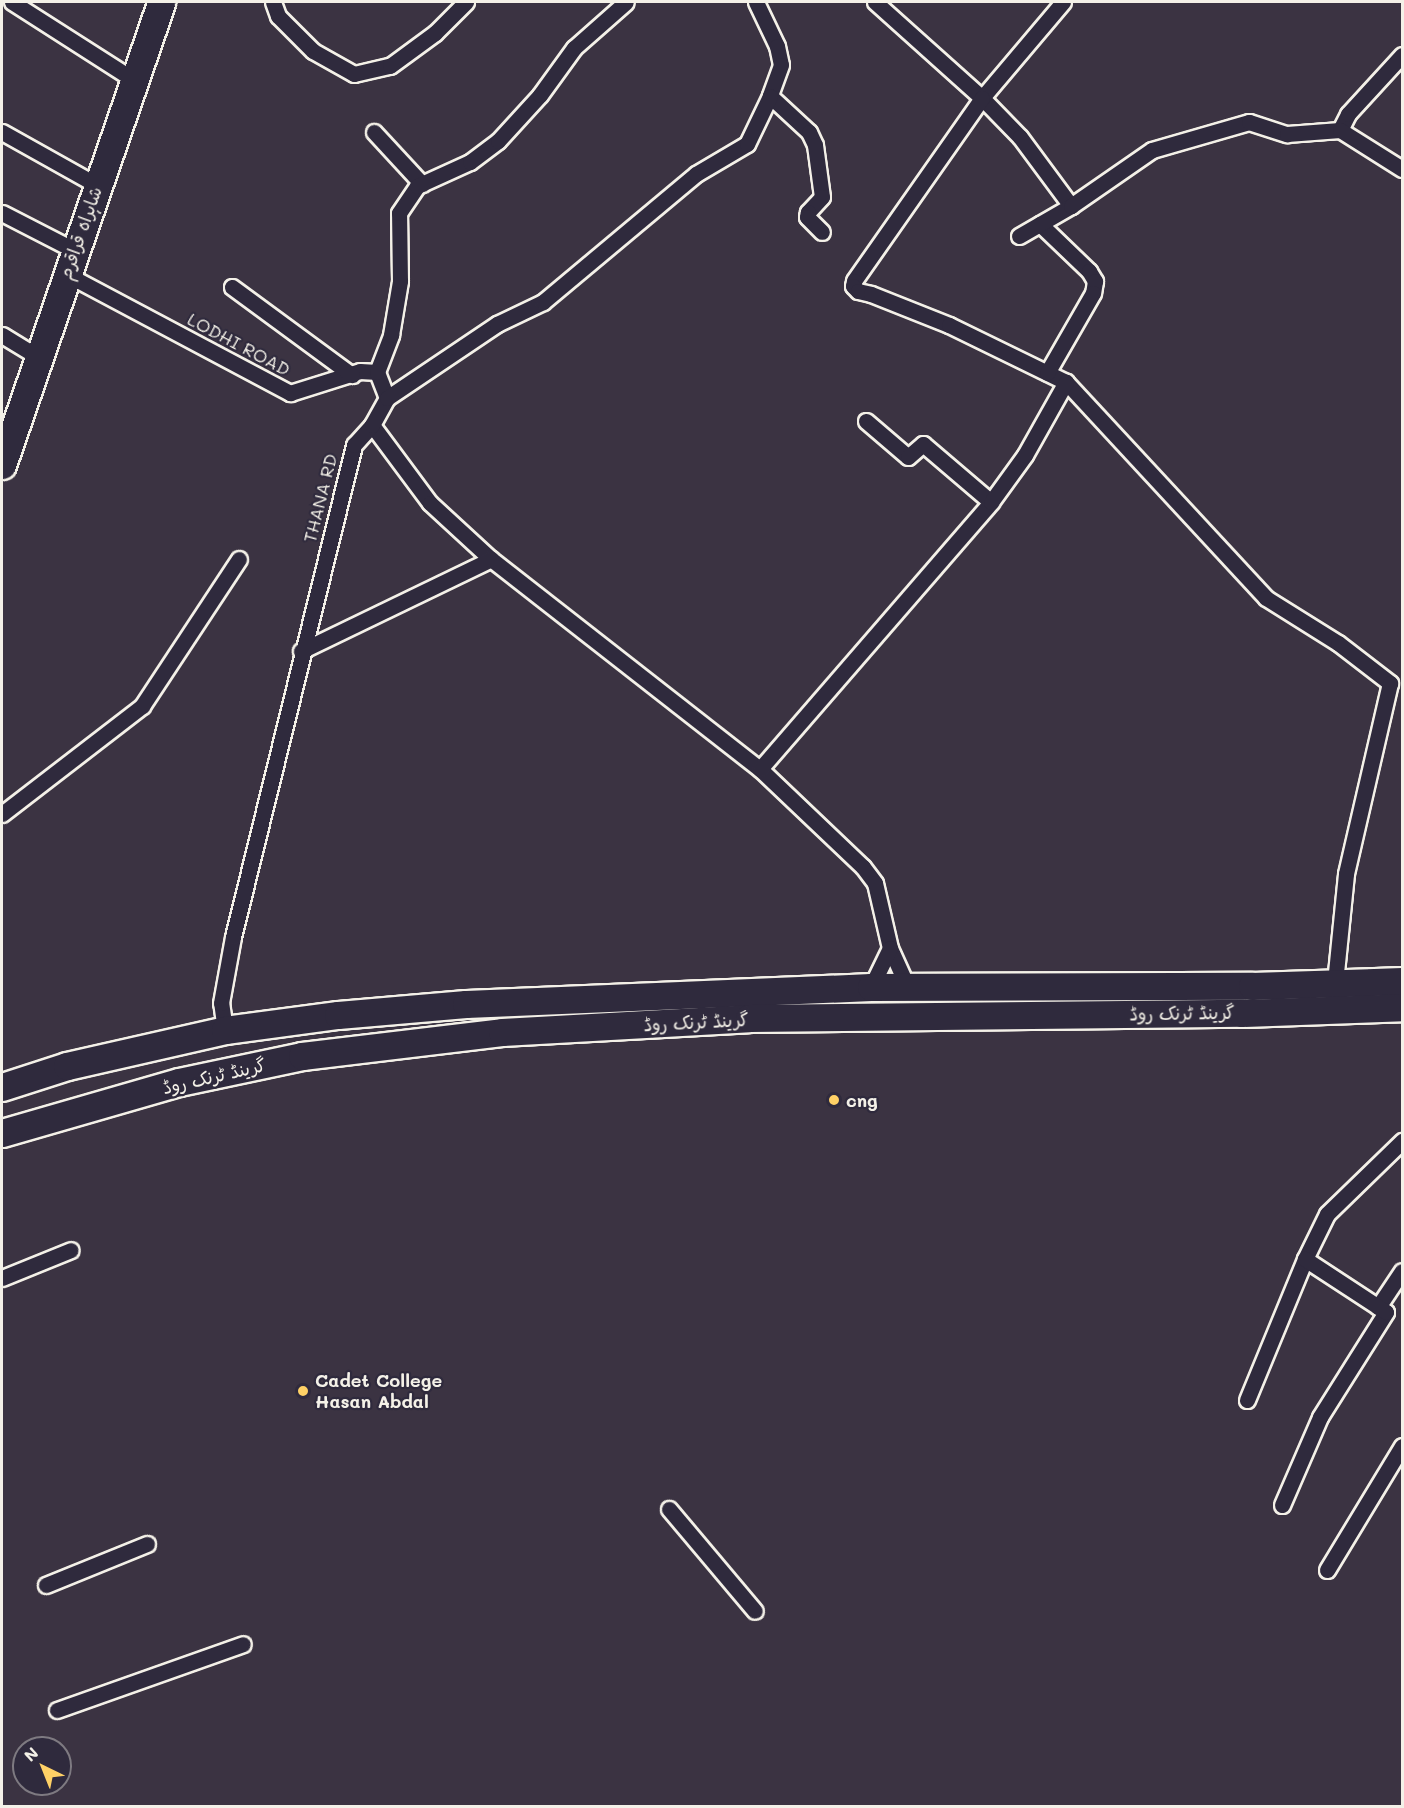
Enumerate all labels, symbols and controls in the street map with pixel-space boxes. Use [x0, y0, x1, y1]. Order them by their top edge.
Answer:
street label: شاہراہ قراقرم [54, 184, 106, 282]
street label: LODHI ROAD [184, 308, 294, 380]
street label: THANA RD [299, 451, 341, 545]
street label: گرینڈ ٹرنک روڈ [1129, 1001, 1235, 1025]
street label: گرینڈ ٹرنک روڈ [643, 1008, 749, 1036]
street label: گرینڈ ٹرنک روڈ [160, 1054, 268, 1098]
place label: cng [846, 1089, 878, 1111]
marker: cng [827, 1093, 841, 1107]
place label: Cadet College Hasan Abdal [315, 1370, 442, 1412]
marker: Cadet College Hasan Abdal [296, 1384, 310, 1398]
north arrow [12, 1736, 72, 1796]
text: N [19, 1742, 42, 1766]

